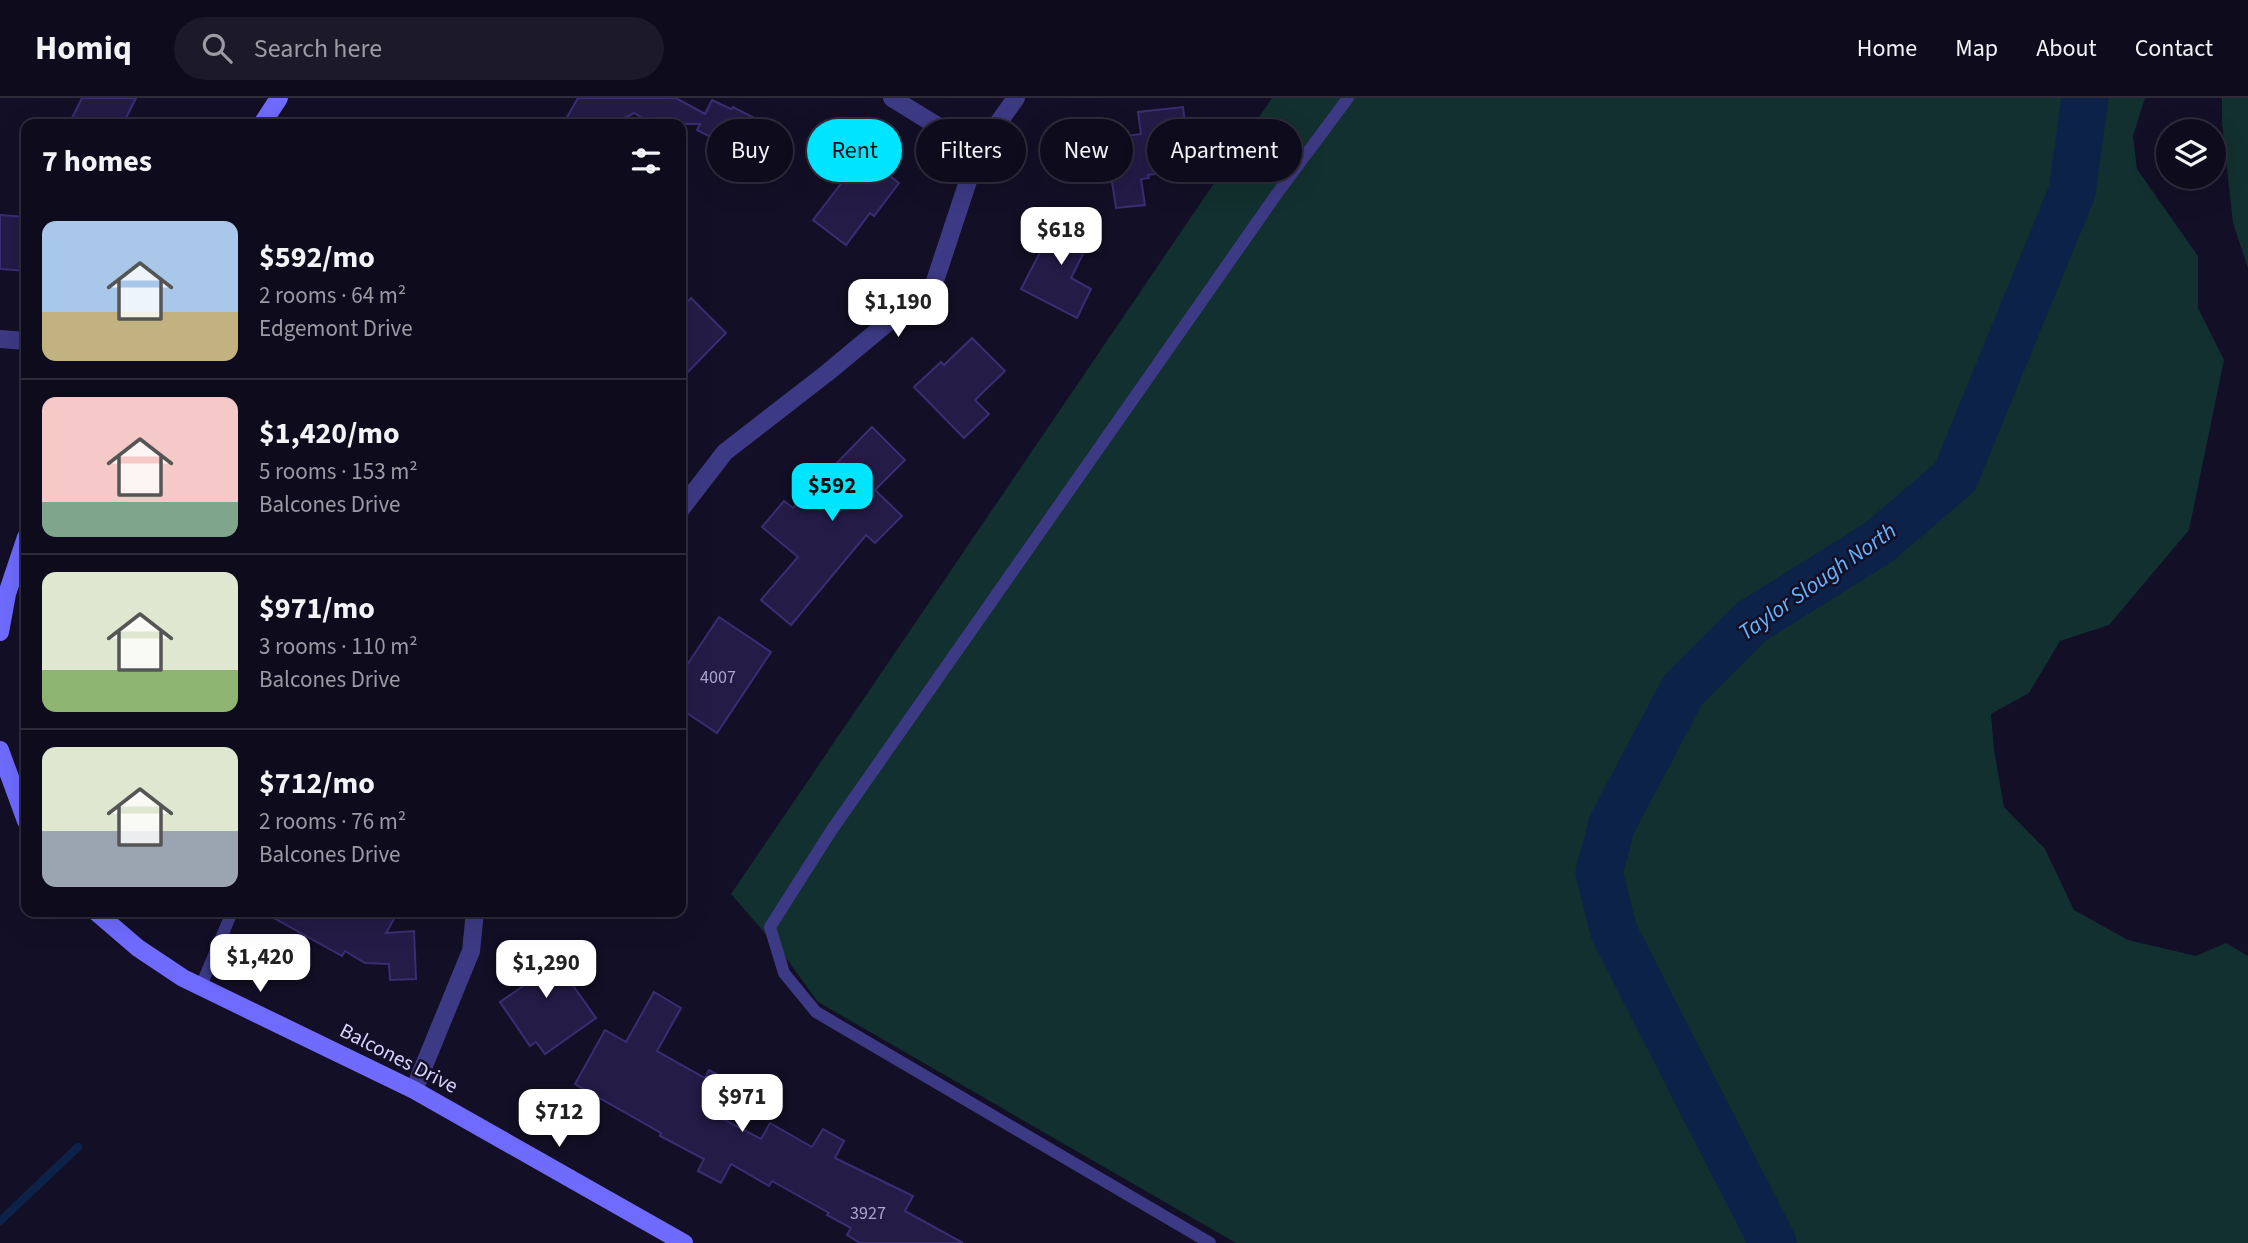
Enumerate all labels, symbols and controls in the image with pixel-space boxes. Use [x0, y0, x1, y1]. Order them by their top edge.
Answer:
search box [174, 17, 664, 80]
text: Homiq [35, 25, 132, 72]
icon: search [198, 29, 236, 67]
text: Search here [254, 30, 382, 67]
text: Home [1857, 31, 1917, 66]
text: Map [1955, 31, 1998, 66]
text: About [2036, 31, 2097, 66]
text: Contact [2135, 31, 2213, 66]
chip: Buy [707, 119, 793, 182]
chip: Rent [807, 119, 902, 182]
chip: Filters [916, 119, 1026, 182]
chip: New [1040, 119, 1133, 182]
chip: Apartment [1147, 119, 1302, 182]
map controls [2156, 119, 2226, 189]
button: layers [2156, 119, 2226, 189]
text: 7 homes [42, 140, 152, 183]
icon: filters [627, 142, 665, 180]
pin: $618 [1020, 208, 1102, 267]
text: $618 [1037, 213, 1085, 246]
text: $592/mo [259, 236, 375, 279]
icon: home [98, 249, 182, 333]
text: 2 rooms · 64 m² [259, 279, 406, 312]
pin: $1,190 [841, 280, 955, 339]
text: $1,190 [864, 285, 932, 318]
text: Edgemont Drive [259, 312, 413, 345]
text: $1,420/mo [259, 412, 400, 455]
icon: home [98, 425, 182, 509]
text: 5 rooms · 153 m² [259, 455, 418, 488]
pin: $592 [791, 464, 873, 523]
text: $592 [808, 469, 856, 502]
text: Balcones Drive [259, 488, 401, 521]
water label: Taylor Slough North [1732, 515, 1903, 648]
text: $971/mo [259, 587, 375, 630]
icon: home [98, 600, 182, 684]
text: 3 rooms · 110 m² [259, 630, 418, 663]
text: Balcones Drive [259, 663, 401, 696]
house number: 4007 [700, 665, 736, 690]
text: $712/mo [259, 762, 375, 805]
icon: home [98, 775, 182, 859]
text: 2 rooms · 76 m² [259, 805, 406, 838]
text: Balcones Drive [259, 838, 401, 871]
pin: $1,420 [203, 934, 317, 994]
text: $1,420 [226, 940, 294, 973]
pin: $1,290 [489, 940, 603, 1000]
text: $1,290 [512, 946, 580, 979]
street label: Balcones Drive [335, 1015, 463, 1101]
pin: $971 [701, 1074, 783, 1134]
text: $971 [718, 1080, 766, 1113]
pin: $712 [518, 1090, 600, 1149]
text: $712 [535, 1095, 583, 1128]
house number: 3927 [850, 1201, 886, 1226]

